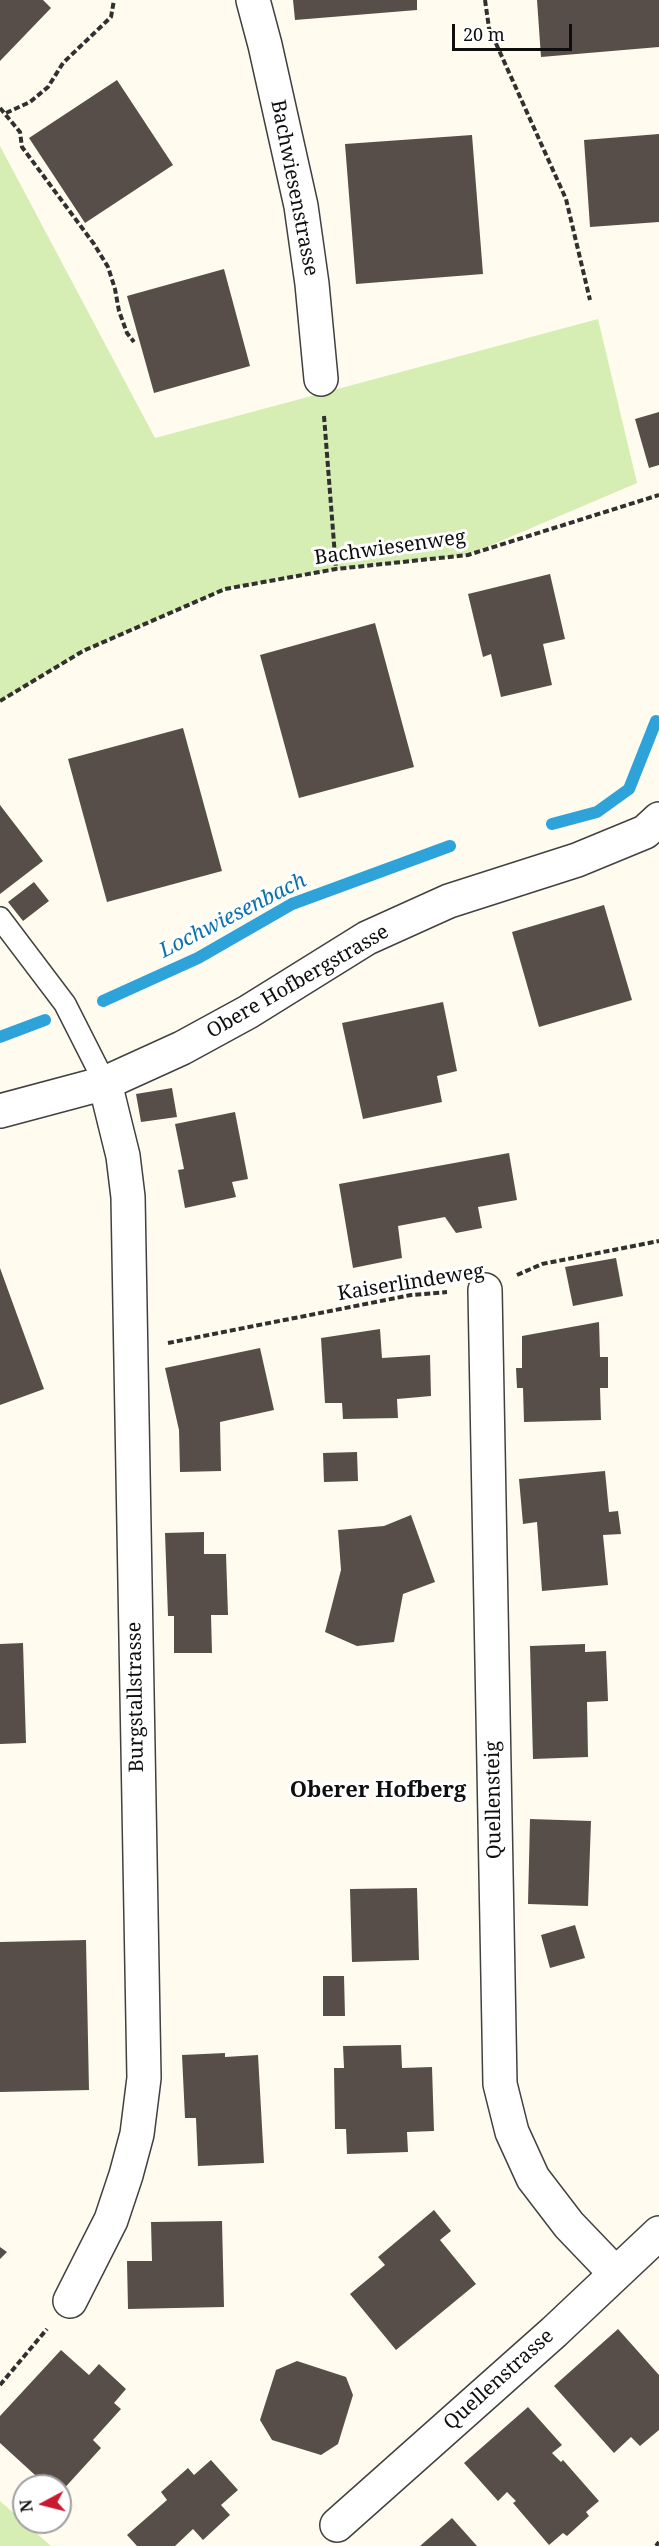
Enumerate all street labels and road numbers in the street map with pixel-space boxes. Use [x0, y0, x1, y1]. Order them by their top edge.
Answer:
street label: Bachwiesenstrasse [265, 98, 323, 278]
street label: Bachwiesenweg [313, 526, 467, 570]
street label: Obere Hofbergstrasse [203, 920, 393, 1044]
street label: Kaiserlindeweg [336, 1260, 486, 1306]
street label: Burgstallstrasse [123, 1621, 149, 1773]
street label: Quellensteig [481, 1741, 507, 1859]
street label: Quellenstrasse [439, 2324, 559, 2436]

